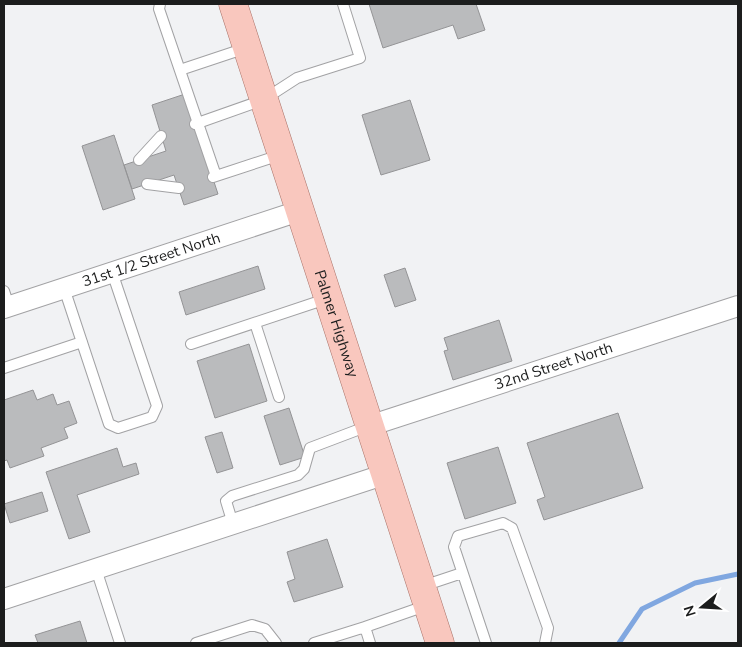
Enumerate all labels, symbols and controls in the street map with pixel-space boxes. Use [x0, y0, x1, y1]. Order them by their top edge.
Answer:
street label: 31st 1/2 Street North [80, 228, 223, 292]
street label: Palmer Highway [310, 267, 363, 380]
street label: 32nd Street North [492, 337, 615, 395]
north arrow [677, 582, 727, 632]
text: N [679, 603, 701, 619]

